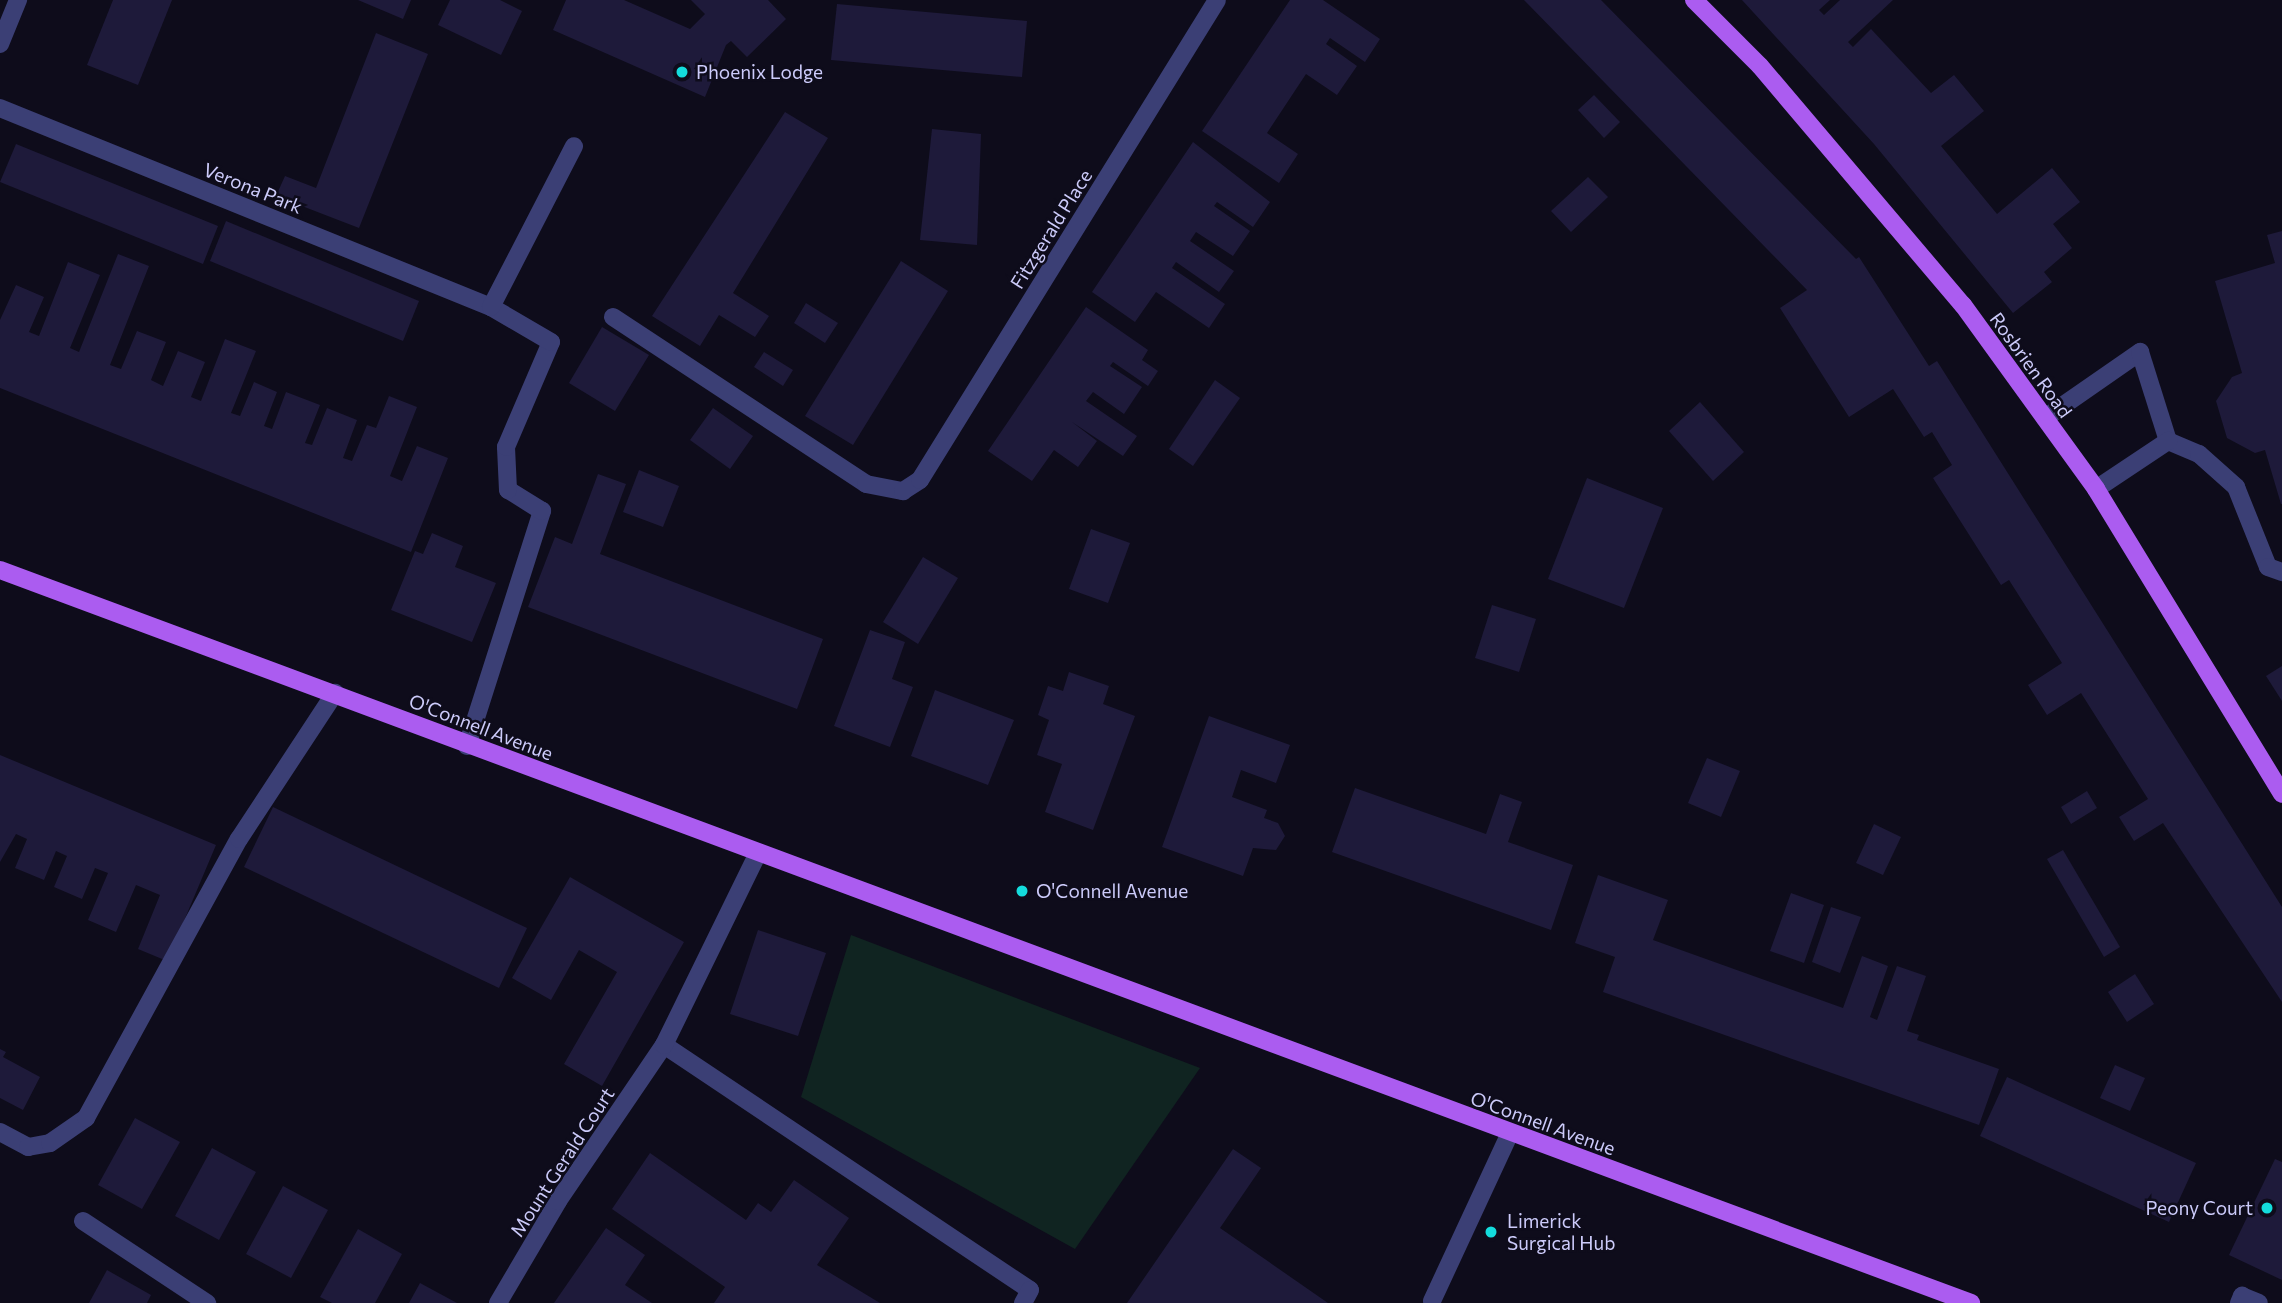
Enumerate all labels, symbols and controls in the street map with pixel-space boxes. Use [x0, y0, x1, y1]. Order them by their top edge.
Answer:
place label: Phoenix Lodge [696, 61, 823, 83]
marker: Phoenix Lodge [674, 64, 690, 80]
street label: Verona Park [200, 158, 306, 218]
street label: Fitzgerald Place [1005, 165, 1097, 293]
street label: Rosbrien Road [1985, 308, 2077, 422]
street label: O'Connell Avenue [406, 689, 556, 765]
place label: O'Connell Avenue [1036, 880, 1188, 902]
marker: O'Connell Avenue [1014, 883, 1030, 899]
street label: Mount Gerald Court [505, 1083, 619, 1241]
street label: O'Connell Avenue [1468, 1086, 1618, 1160]
place label: Peony Court [2146, 1197, 2253, 1219]
marker: Peony Court [2259, 1200, 2275, 1216]
place label: Limerick Surgical Hub [1507, 1210, 1615, 1254]
marker: Limerick Surgical Hub [1481, 1222, 1501, 1242]

